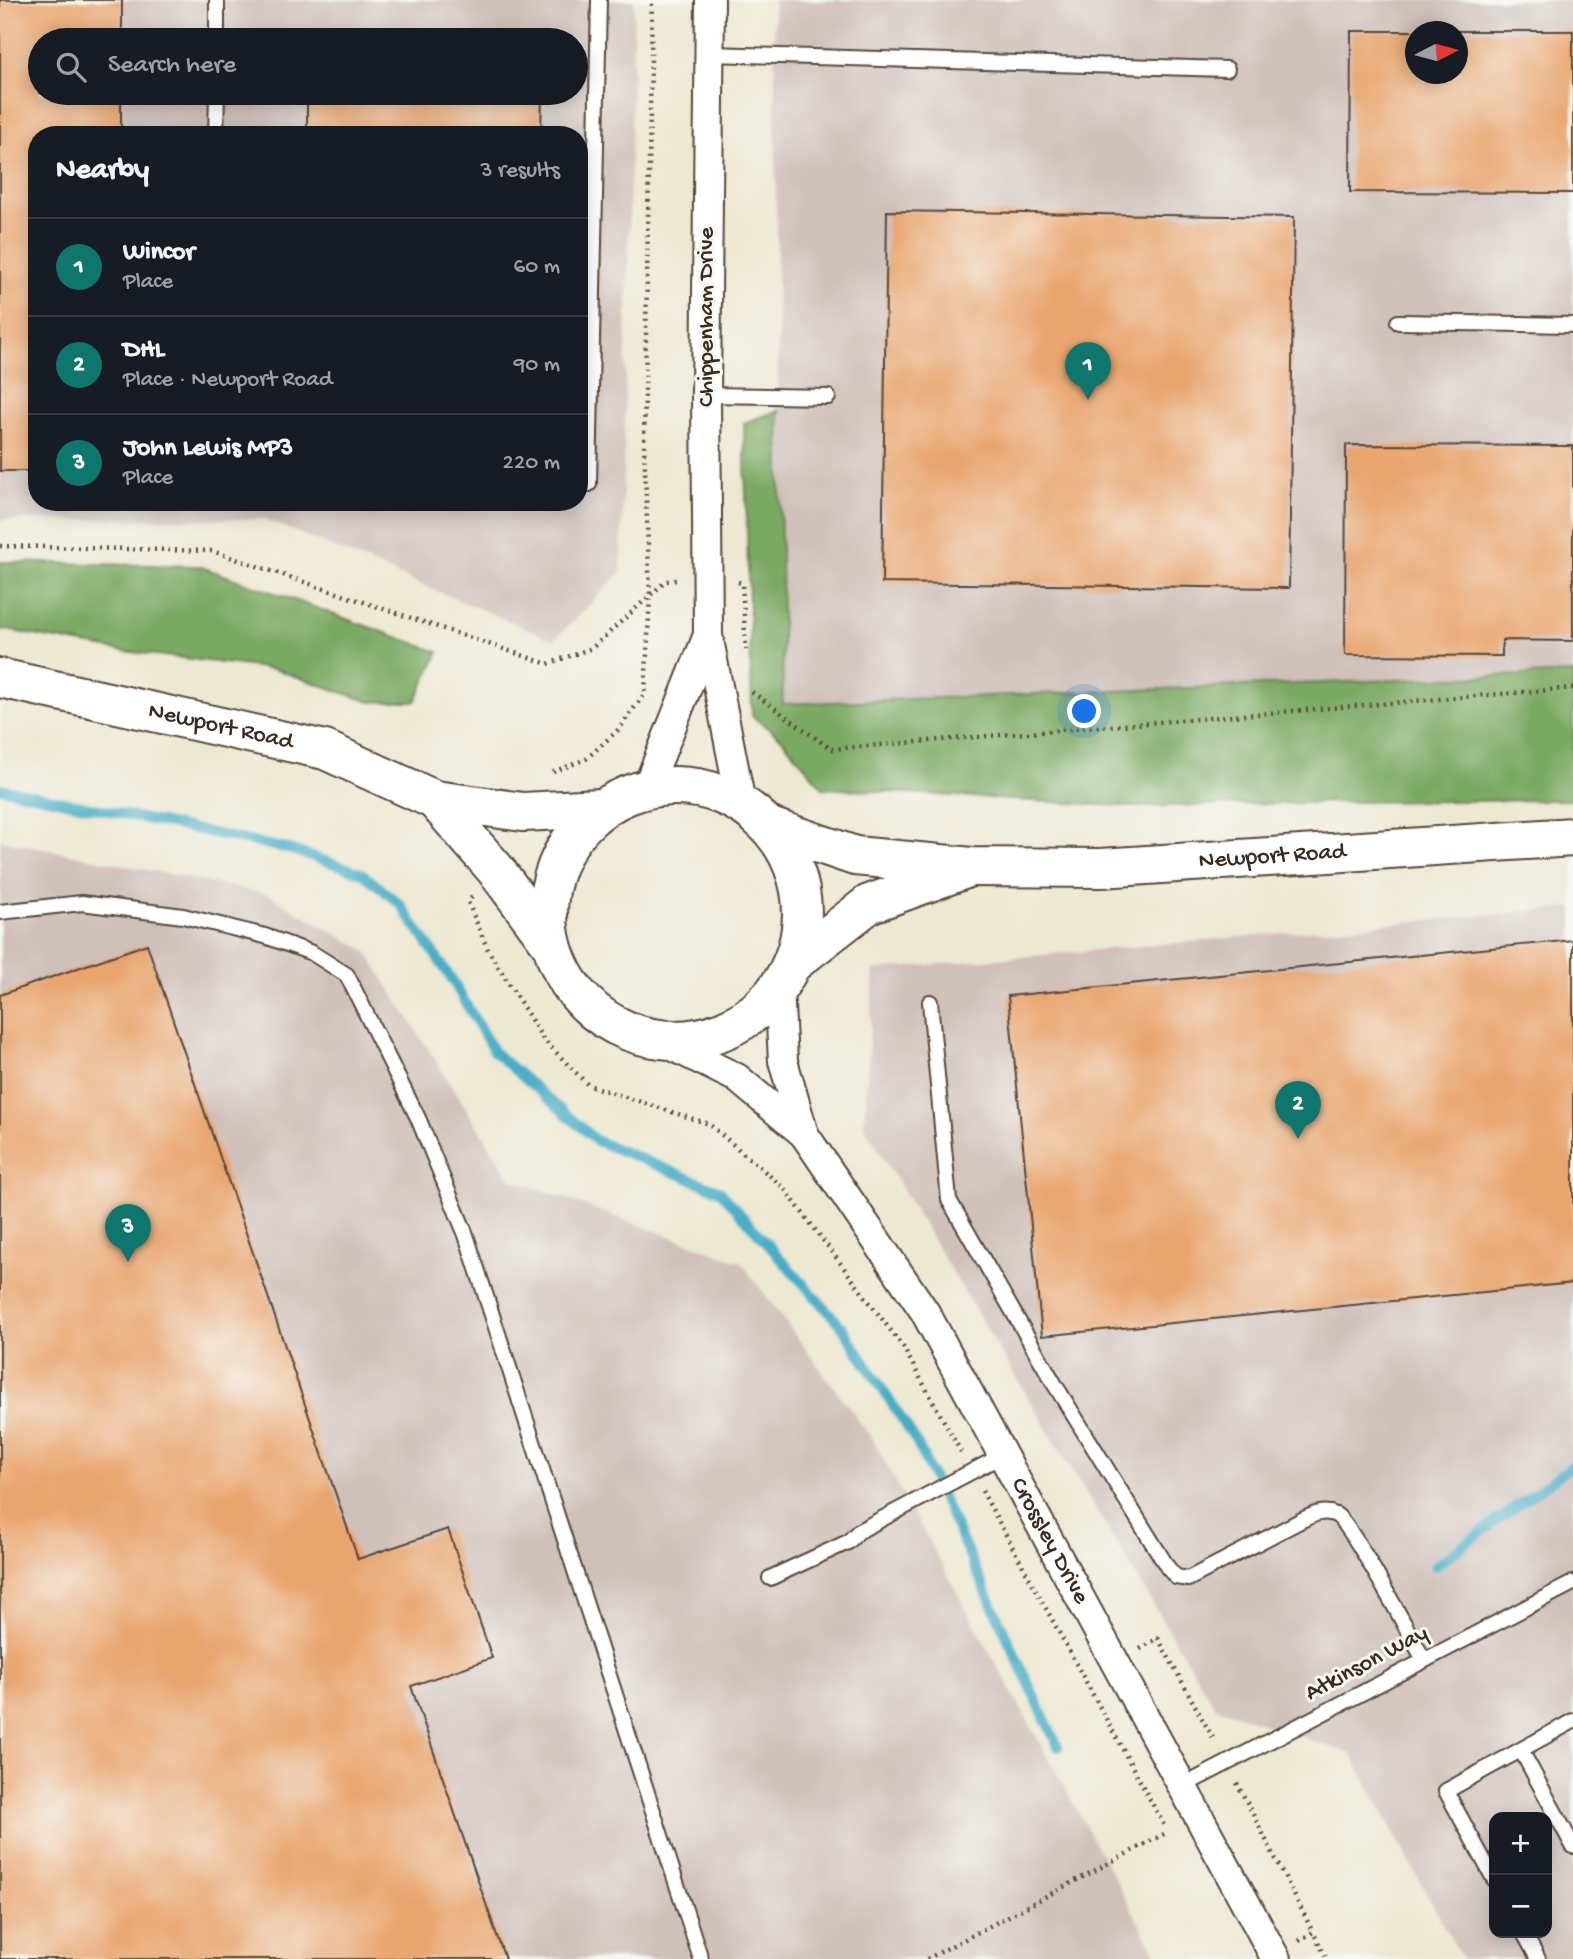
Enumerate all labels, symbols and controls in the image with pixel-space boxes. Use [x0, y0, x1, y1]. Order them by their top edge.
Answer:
north arrow [1405, 21, 1468, 84]
search box [28, 28, 588, 105]
icon: search [52, 48, 90, 86]
text: Search here [108, 51, 236, 82]
text: Nearby [56, 154, 149, 189]
text: 3 results [480, 158, 560, 185]
street label: Chippenham Drive [693, 227, 722, 407]
text: Wincor [123, 238, 195, 269]
text: 1 [74, 254, 84, 281]
text: 60 m [514, 254, 560, 281]
text: Place [123, 269, 173, 296]
text: DHL [123, 336, 164, 367]
pin: 1 [1065, 342, 1111, 400]
text: 2 [73, 352, 85, 379]
text: 90 m [514, 352, 560, 379]
text: Place · Newport Road [123, 367, 333, 394]
text: John Lewis MP3 [123, 434, 293, 465]
text: 3 [73, 450, 85, 477]
text: 220 m [503, 450, 560, 477]
text: Place [123, 465, 173, 492]
your location [1067, 694, 1101, 728]
street label: Newport Road [146, 697, 298, 757]
street label: Newport Road [1198, 837, 1349, 876]
pin: 2 [1275, 1081, 1321, 1139]
pin: 3 [105, 1204, 151, 1262]
street label: Crossley Drive [1003, 1473, 1095, 1610]
street label: Atkinson Way [1301, 1619, 1434, 1709]
map controls [1489, 1812, 1552, 1938]
button: + [1489, 1812, 1552, 1875]
button: − [1489, 1875, 1552, 1938]

